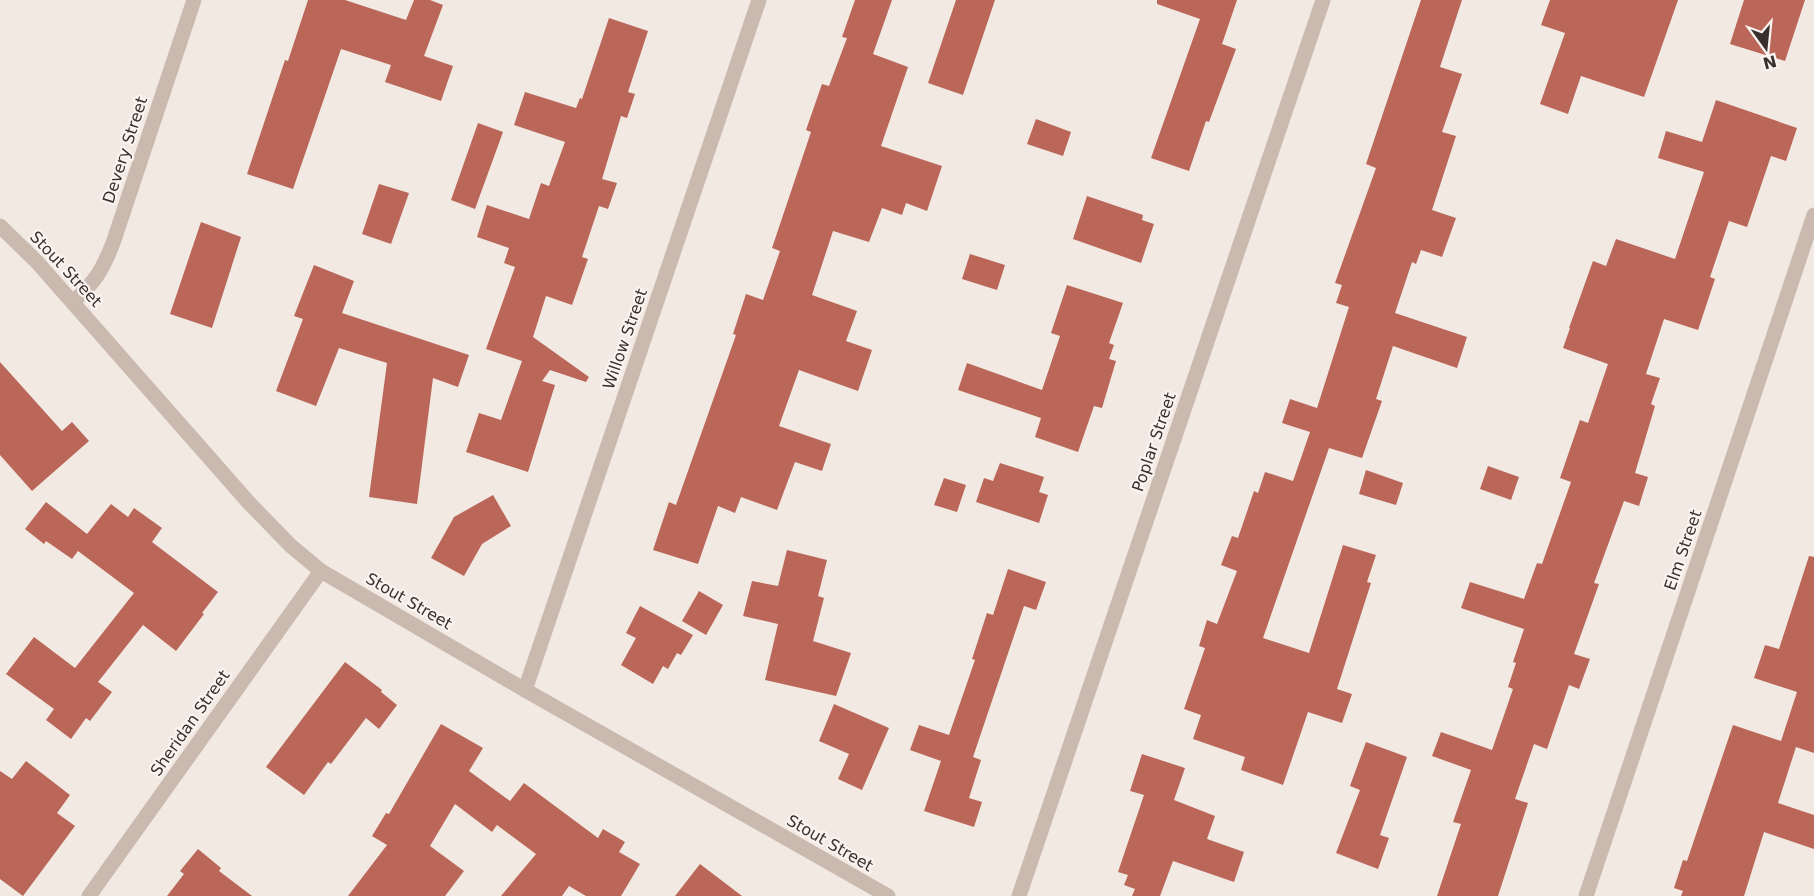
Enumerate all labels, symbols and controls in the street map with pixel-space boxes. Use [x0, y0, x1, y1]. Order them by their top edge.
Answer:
north arrow [1736, 18, 1796, 78]
text: N [1761, 51, 1779, 73]
street label: Devery Street [99, 94, 151, 206]
street label: Stout Street [26, 227, 106, 311]
street label: Willow Street [599, 286, 651, 392]
street label: Poplar Street [1128, 390, 1180, 494]
street label: Elm Street [1660, 507, 1706, 593]
street label: Stout Street [363, 569, 455, 633]
street label: Sheridan Street [146, 666, 234, 780]
street label: Stout Street [784, 811, 876, 875]

